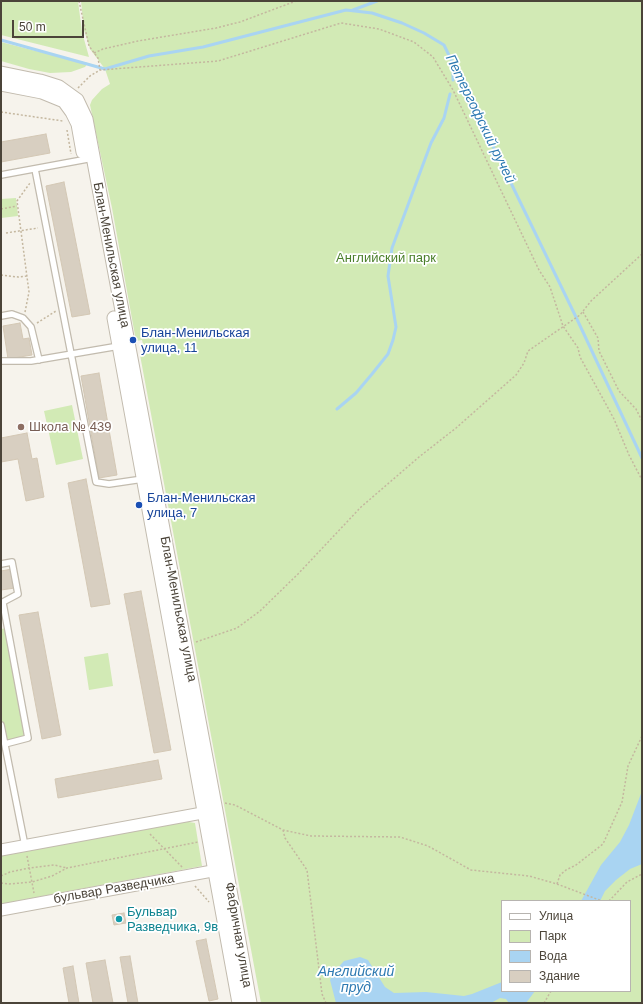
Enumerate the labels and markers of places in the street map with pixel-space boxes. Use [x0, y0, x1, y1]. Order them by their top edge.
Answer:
place label: Блан-Менильская улица, 11 [141, 325, 249, 356]
marker: Блан-Менильская улица, 11 [128, 335, 138, 345]
place label: Школа № 439 [29, 419, 111, 435]
marker: Школа № 439 [16, 422, 26, 432]
place label: Блан-Менильская улица, 7 [147, 490, 255, 521]
marker: Блан-Менильская улица, 7 [134, 500, 144, 510]
place label: Бульвар Разведчика, 9в [127, 904, 218, 935]
marker: Бульвар Разведчика, 9в [114, 914, 124, 924]

